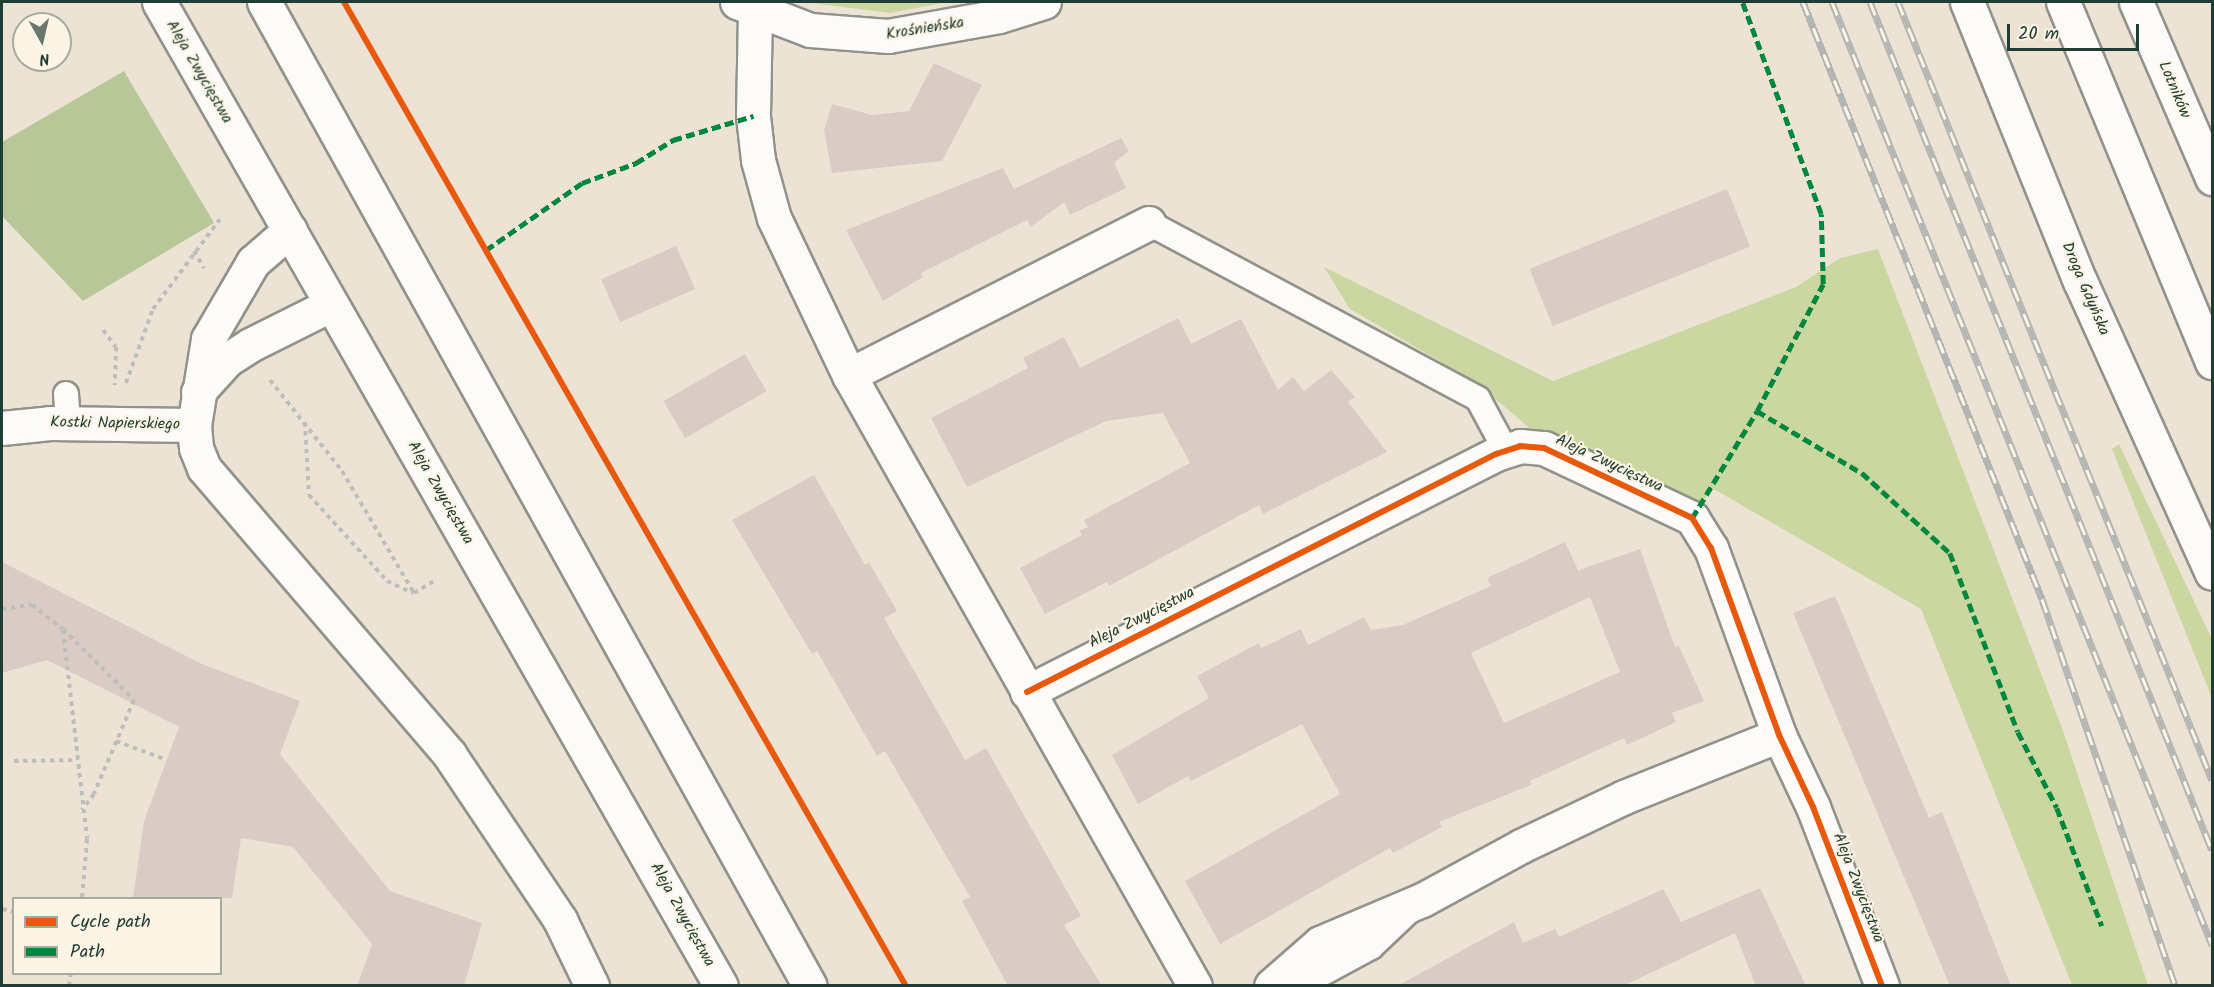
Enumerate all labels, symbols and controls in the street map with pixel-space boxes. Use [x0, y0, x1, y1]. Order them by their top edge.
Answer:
north arrow [12, 12, 72, 72]
scale bar [2010, 12, 2142, 50]
street label: Krośnieńska [885, 13, 965, 45]
street label: Aleja Zwycięstwa [162, 17, 236, 127]
text: 20 m [2018, 20, 2059, 49]
text: N [38, 45, 51, 71]
street label: Lotników [2153, 59, 2195, 121]
street label: Droga Gdyńska [2057, 239, 2113, 339]
street label: Kostki Napierskiego [50, 413, 180, 435]
street label: Aleja Zwycięstwa [1552, 431, 1666, 497]
street label: Aleja Zwycięstwa [403, 438, 477, 548]
street label: Aleja Zwycięstwa [1086, 583, 1198, 653]
street label: Aleja Zwycięstwa [1828, 830, 1888, 946]
street label: Aleja Zwycięstwa [645, 860, 719, 970]
legend [12, 897, 222, 975]
text: Cycle path [70, 908, 151, 937]
text: Path [70, 938, 105, 967]

